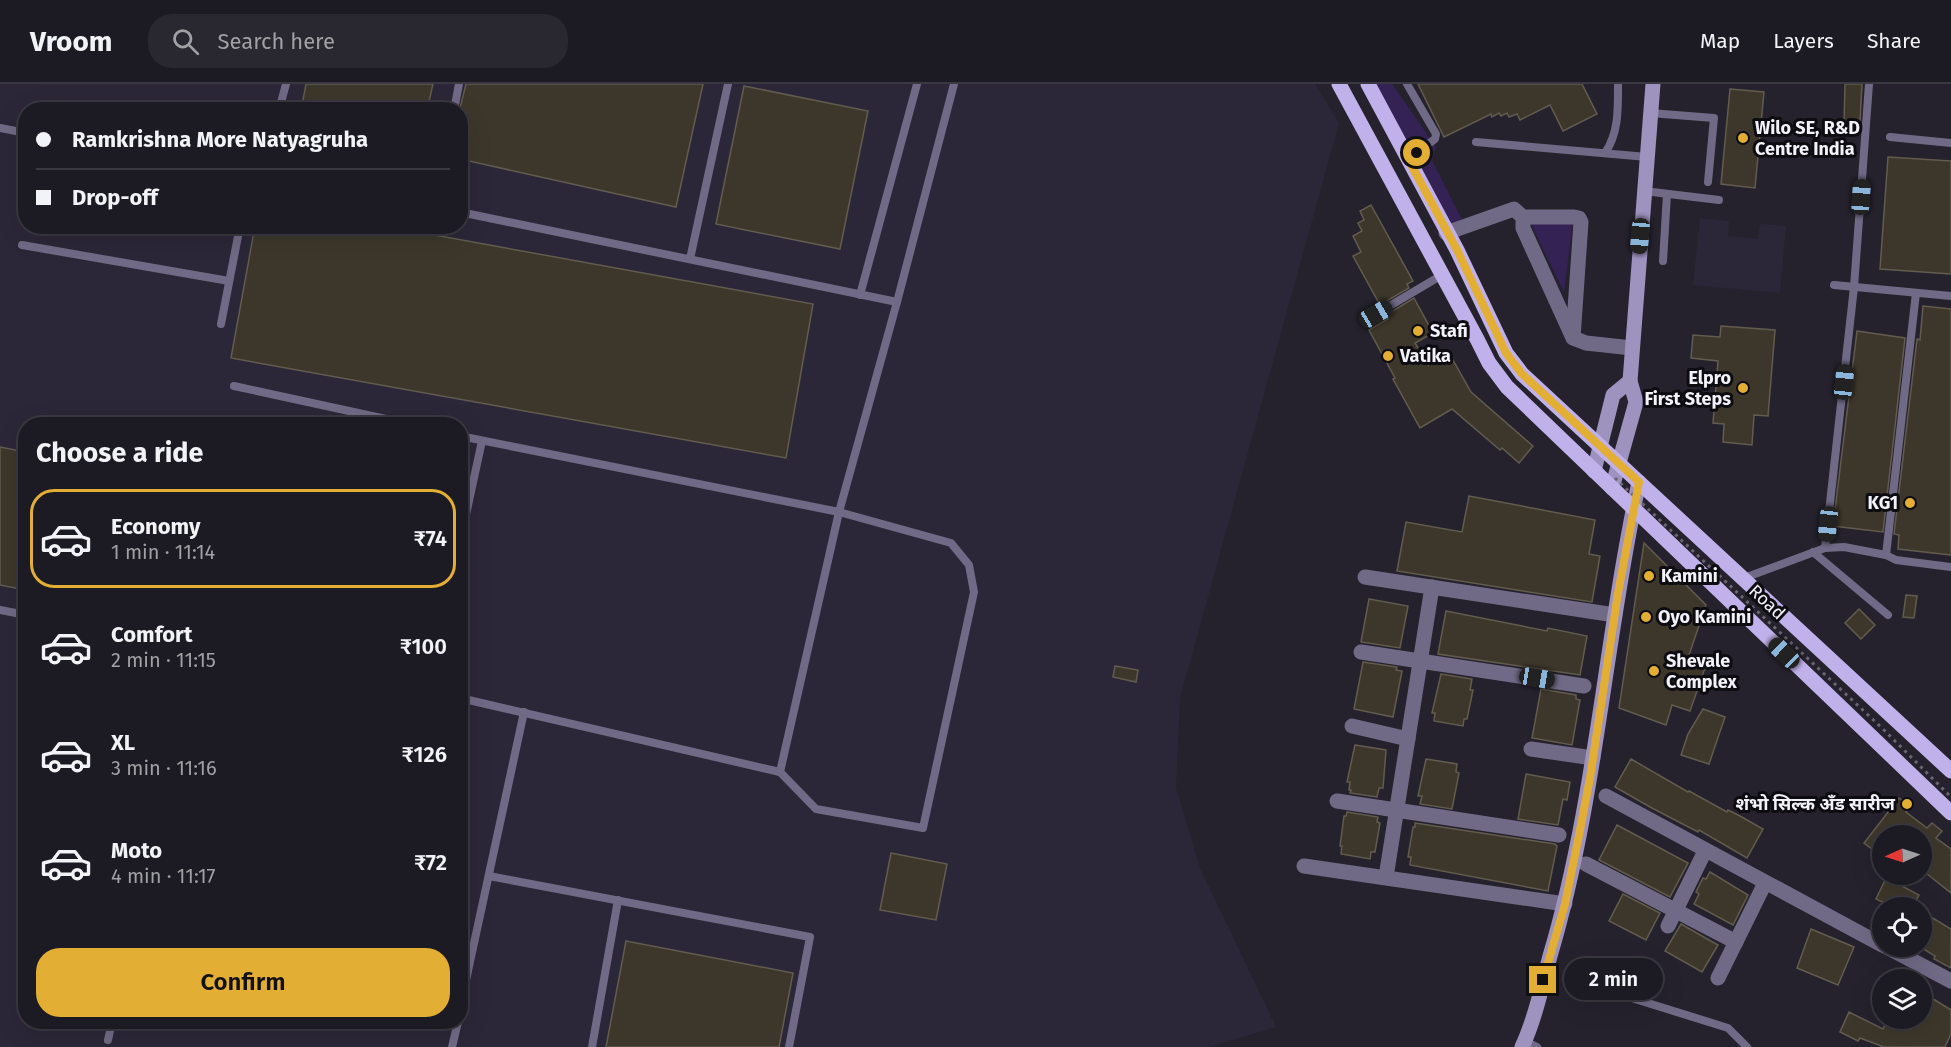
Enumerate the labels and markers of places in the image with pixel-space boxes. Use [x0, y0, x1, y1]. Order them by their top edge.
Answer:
place label: Wilo SE, R&D Centre India [1755, 117, 1860, 160]
marker: Wilo SE, R&D Centre India [1736, 131, 1750, 145]
place label: Stafi [1430, 320, 1468, 342]
marker: Stafi [1411, 324, 1425, 338]
place label: Vatika [1399, 345, 1451, 367]
marker: Vatika [1381, 349, 1395, 363]
place label: Elpro First Steps [1644, 367, 1731, 410]
marker: Elpro First Steps [1736, 381, 1750, 395]
place label: KG1 [1868, 492, 1898, 514]
marker: KG1 [1903, 496, 1917, 510]
place label: Kamini [1661, 565, 1718, 587]
marker: Kamini [1642, 569, 1656, 583]
place label: Oyo Kamini [1658, 606, 1751, 628]
marker: Oyo Kamini [1639, 610, 1653, 624]
place label: Shevale Complex [1666, 650, 1737, 693]
marker: Shevale Complex [1647, 664, 1661, 678]
place label: शंभो सिल्क अँड सारीज [1735, 793, 1896, 815]
marker: शंभो सिल्क अँड सारीज [1900, 797, 1914, 811]

